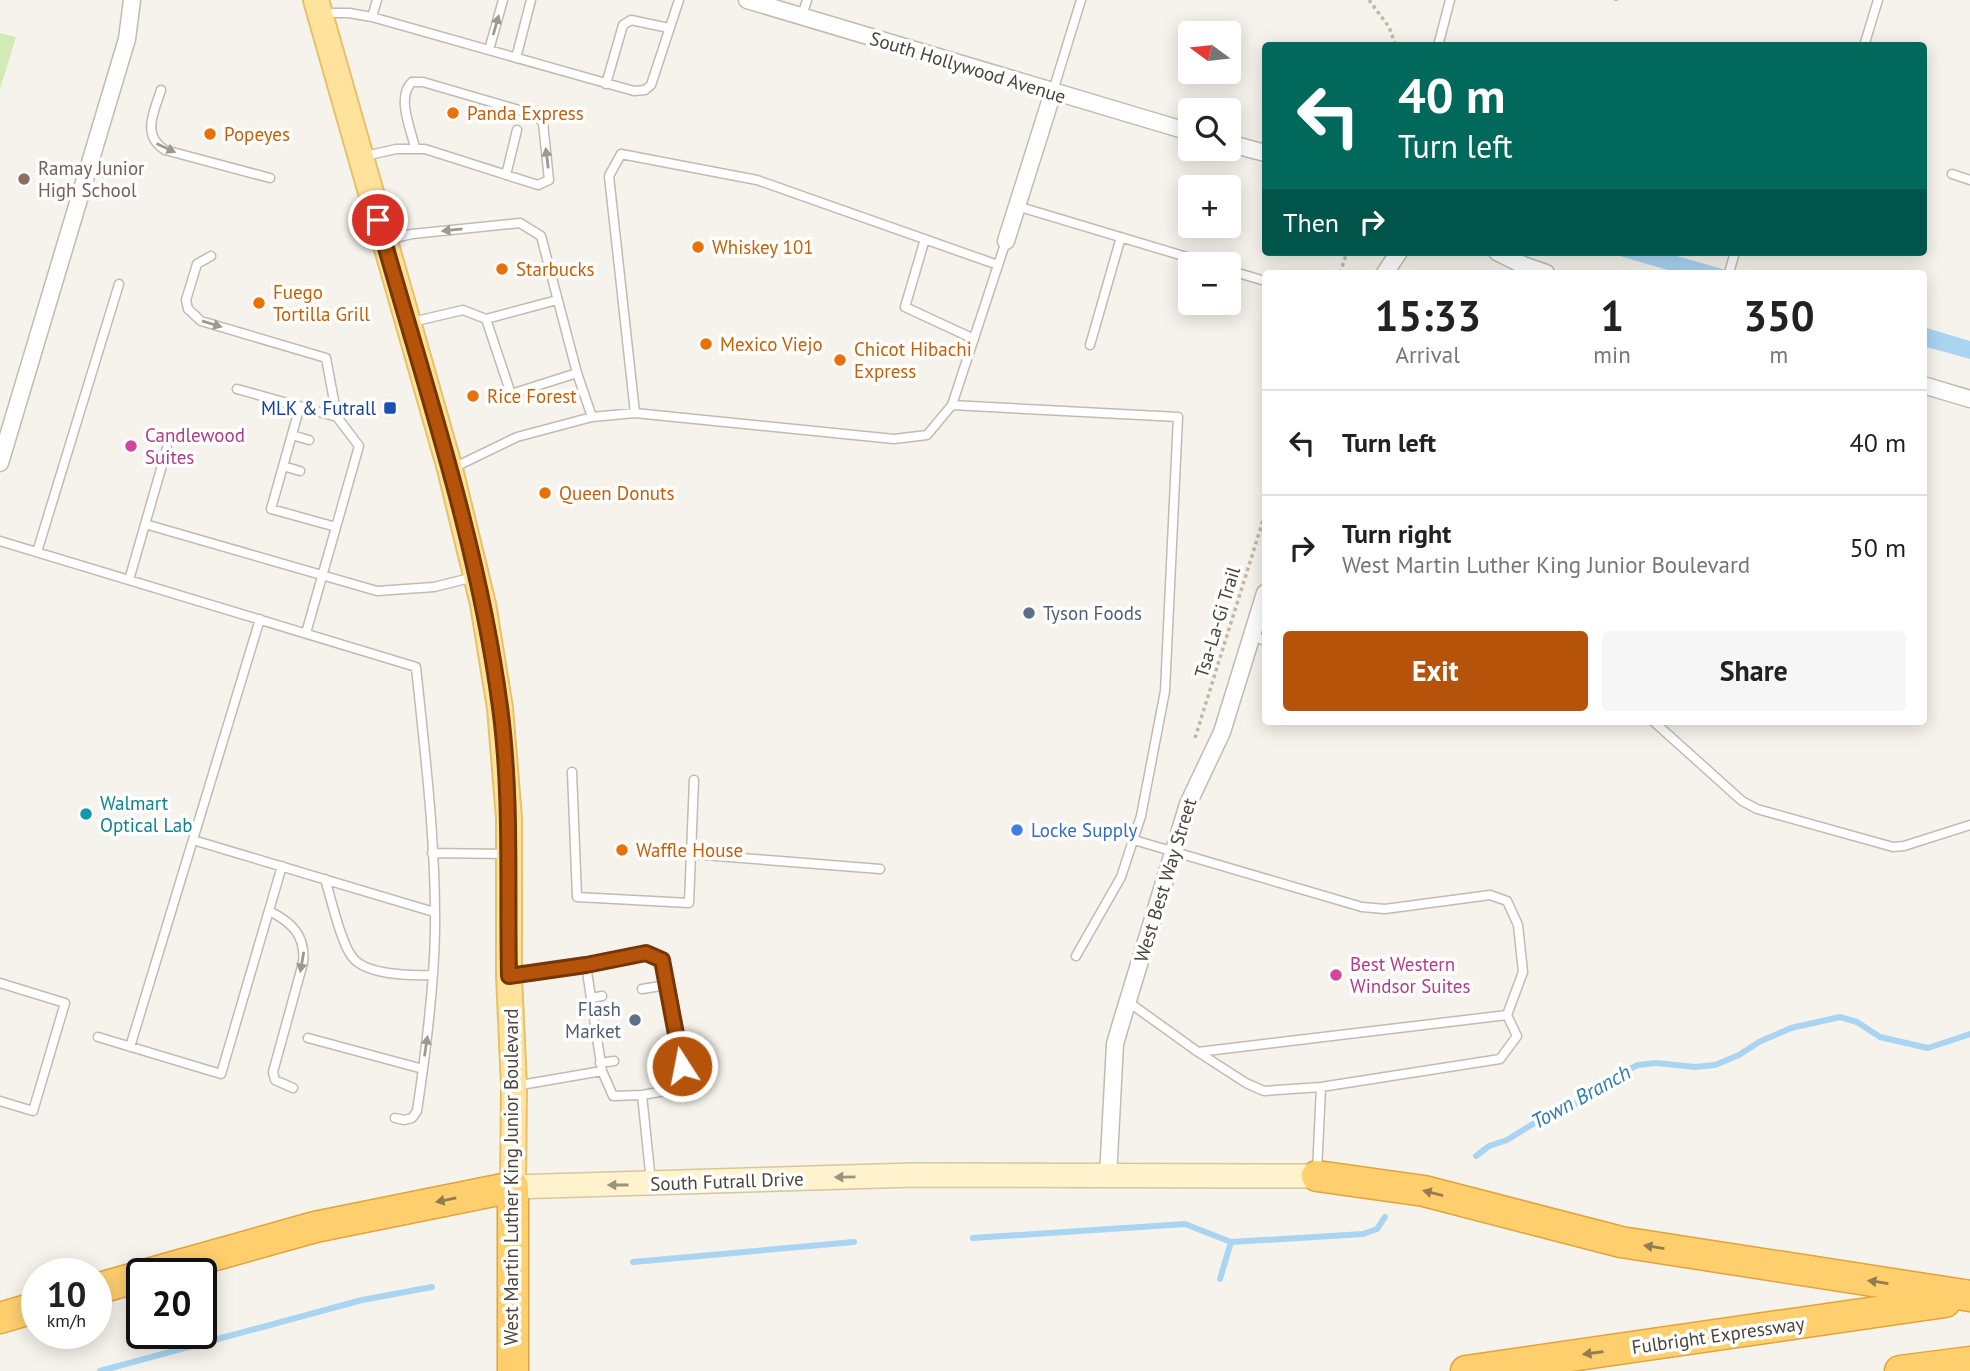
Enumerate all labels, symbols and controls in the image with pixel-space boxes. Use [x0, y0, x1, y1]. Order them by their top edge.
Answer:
one-way arrow [491, 14, 502, 36]
north arrow [1178, 21, 1241, 84]
map controls [1178, 21, 1241, 315]
street label: South Hollywood Avenue [867, 26, 1069, 108]
text: 40 m [1398, 63, 1505, 127]
icon: left [1283, 70, 1374, 161]
button: search [1178, 98, 1241, 161]
place label: Panda Express [467, 101, 584, 125]
marker: Panda Express [445, 105, 461, 121]
place label: Popeyes [224, 122, 290, 146]
text: Turn left [1398, 125, 1513, 167]
marker: Popeyes [202, 126, 218, 142]
one-way arrow [156, 142, 176, 154]
one-way arrow [541, 147, 552, 169]
place label: Ramay Junior High School [38, 156, 145, 202]
marker: Ramay Junior High School [16, 171, 32, 187]
button: + [1178, 175, 1241, 238]
pin [348, 190, 408, 250]
icon: arrive [359, 201, 397, 239]
icon: right [1353, 203, 1391, 241]
text: Then [1283, 206, 1339, 239]
one-way arrow [441, 225, 463, 236]
place label: Whiskey 101 [712, 235, 814, 259]
marker: Whiskey 101 [690, 239, 706, 255]
button: − [1178, 252, 1241, 315]
place label: Starbucks [516, 257, 595, 281]
marker: Starbucks [494, 261, 510, 277]
place label: Fuego Tortilla Grill [273, 280, 370, 326]
text: 15:33 [1374, 288, 1481, 343]
text: 1 [1600, 288, 1624, 343]
text: 350 [1743, 288, 1815, 343]
marker: Fuego Tortilla Grill [251, 295, 267, 311]
one-way arrow [201, 319, 222, 330]
place label: Mexico Viejo [720, 332, 823, 356]
marker: Mexico Viejo [698, 336, 714, 352]
place label: Chicot Hibachi Express [854, 337, 972, 383]
text: Arrival [1395, 340, 1460, 369]
text: min [1593, 340, 1631, 369]
text: m [1770, 340, 1788, 369]
marker: Chicot Hibachi Express [832, 352, 848, 368]
place label: Rice Forest [487, 384, 577, 408]
marker: Rice Forest [465, 388, 481, 404]
place label: MLK & Futrall [261, 396, 376, 420]
marker: MLK & Futrall [382, 400, 398, 416]
place label: Candlewood Suites [145, 423, 245, 469]
icon: left [1283, 424, 1321, 462]
text: Turn left [1342, 426, 1436, 459]
text: 40 m [1850, 426, 1906, 459]
marker: Candlewood Suites [123, 438, 139, 454]
place label: Queen Donuts [559, 481, 674, 505]
marker: Queen Donuts [537, 485, 553, 501]
text: Turn right [1342, 517, 1451, 550]
icon: right [1283, 529, 1321, 567]
text: 50 m [1850, 531, 1906, 564]
text: West Martin Luther King Junior Boulevard [1342, 550, 1750, 579]
street label: Tsa-La-Gi Trail [1189, 563, 1245, 680]
place label: Tyson Foods [1043, 601, 1142, 625]
marker: Tyson Foods [1021, 605, 1037, 621]
button: Exit [1283, 631, 1588, 711]
button: Share [1602, 631, 1906, 711]
place label: Walmart Optical Lab [100, 791, 193, 837]
street label: West Best Way Street [1129, 795, 1202, 965]
marker: Walmart Optical Lab [78, 806, 94, 822]
place label: Locke Supply [1031, 818, 1137, 842]
marker: Locke Supply [1009, 822, 1025, 838]
place label: Waffle House [636, 838, 743, 862]
marker: Waffle House [614, 842, 630, 858]
one-way arrow [296, 951, 307, 973]
place label: Best Western Windsor Suites [1350, 952, 1470, 998]
marker: Best Western Windsor Suites [1328, 967, 1344, 983]
place label: Flash Market [565, 997, 622, 1043]
street label: West Martin Luther King Junior Boulevard [499, 1008, 523, 1346]
marker: Flash Market [627, 1012, 643, 1028]
position arrow [645, 1029, 719, 1103]
one-way arrow [421, 1034, 432, 1056]
water label: Town Branch [1526, 1058, 1635, 1135]
street label: South Futrall Drive [650, 1166, 804, 1196]
one-way arrow [834, 1171, 856, 1182]
one-way arrow [607, 1179, 629, 1191]
one-way arrow [1422, 1188, 1444, 1199]
one-way arrow [435, 1195, 457, 1206]
one-way arrow [1642, 1242, 1664, 1253]
speed limit sign: 20 [126, 1258, 217, 1349]
text: 10 [47, 1271, 86, 1317]
one-way arrow [1867, 1276, 1889, 1287]
text: km/h [47, 1309, 86, 1332]
street label: Fulbright Expressway [1630, 1311, 1806, 1359]
one-way arrow [1582, 1348, 1604, 1359]

